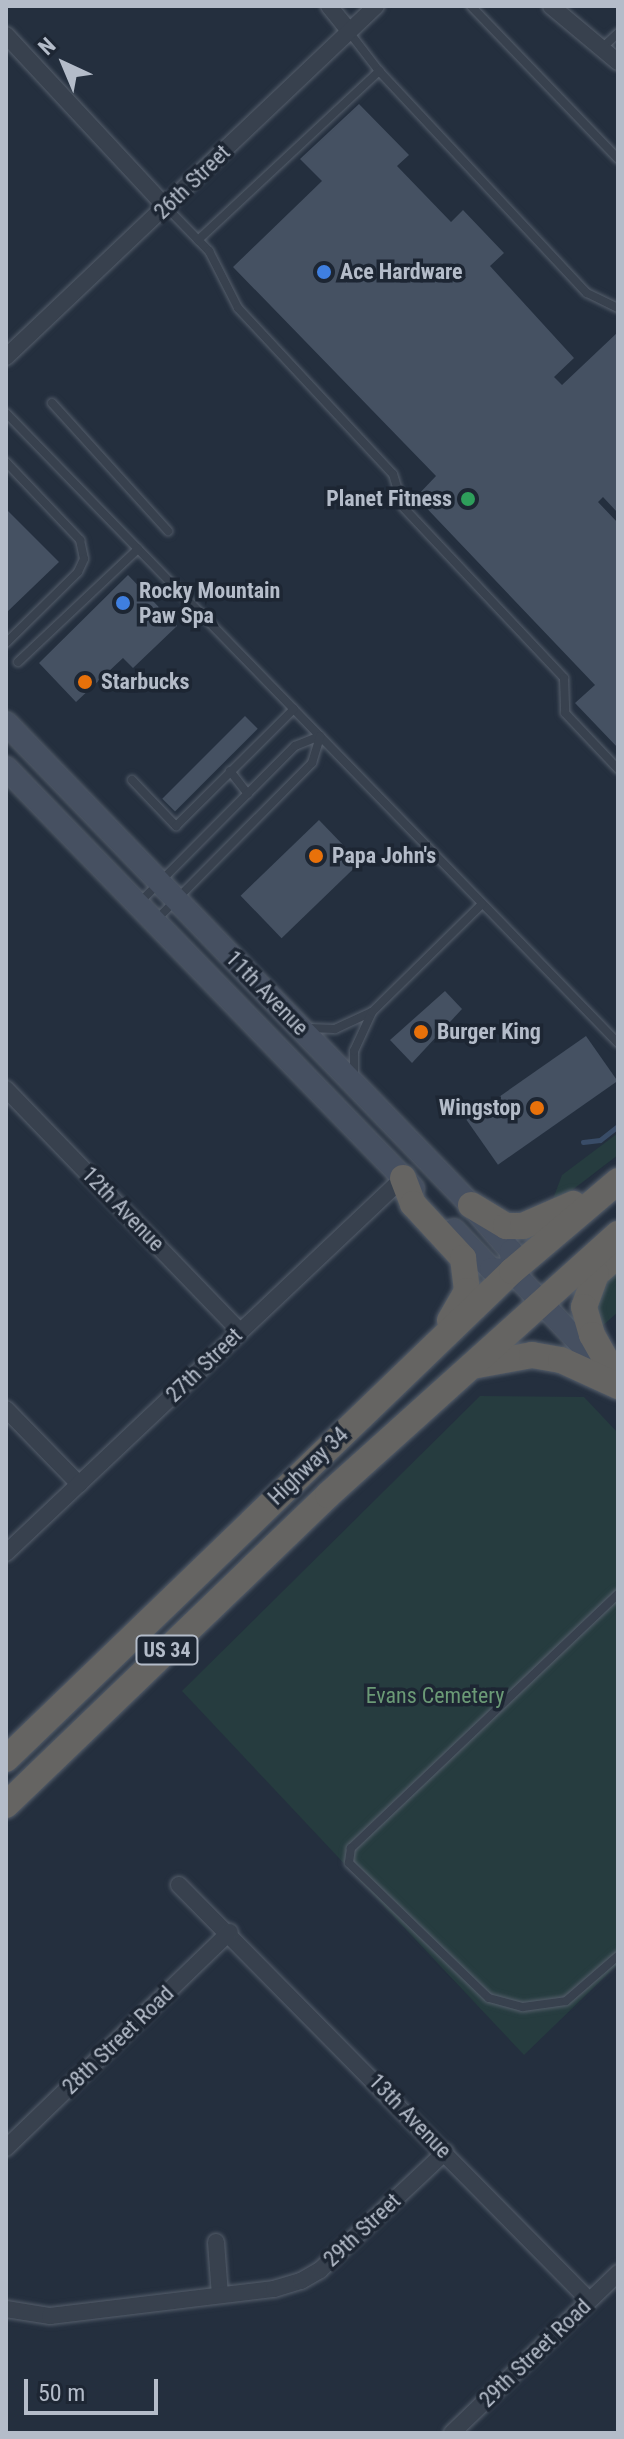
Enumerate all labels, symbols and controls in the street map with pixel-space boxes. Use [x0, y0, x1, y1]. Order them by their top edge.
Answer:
north arrow [24, 24, 104, 104]
text: N [33, 33, 61, 60]
street label: 26th Street [148, 139, 236, 225]
place label: Ace Hardware [340, 259, 463, 285]
marker: Ace Hardware [315, 263, 333, 281]
place label: Planet Fitness [326, 486, 452, 512]
marker: Planet Fitness [459, 490, 477, 508]
place label: Rocky Mountain Paw Spa [139, 577, 280, 628]
marker: Rocky Mountain Paw Spa [114, 594, 132, 612]
place label: Starbucks [101, 669, 190, 695]
marker: Starbucks [76, 673, 94, 691]
place label: Papa John's [332, 843, 436, 869]
marker: Papa John's [307, 847, 325, 865]
street label: 11th Avenue [220, 945, 314, 1041]
place label: Burger King [437, 1019, 541, 1045]
marker: Burger King [412, 1023, 430, 1041]
place label: Wingstop [439, 1095, 521, 1121]
marker: Wingstop [528, 1099, 546, 1117]
street label: 12th Avenue [76, 1161, 170, 1257]
street label: 27th Street [160, 1322, 248, 1408]
street label: Highway 34 [263, 1422, 353, 1510]
road number: US 34 [135, 1634, 199, 1666]
park label: Evans Cemetery [366, 1683, 504, 1709]
street label: 28th Street Road [57, 1980, 179, 2100]
street label: 13th Avenue [363, 2068, 457, 2164]
street label: 29th Street [318, 2188, 406, 2272]
street label: 29th Street Road [474, 2293, 596, 2413]
scale bar [28, 2363, 162, 2413]
text: 50 m [38, 2379, 85, 2407]

